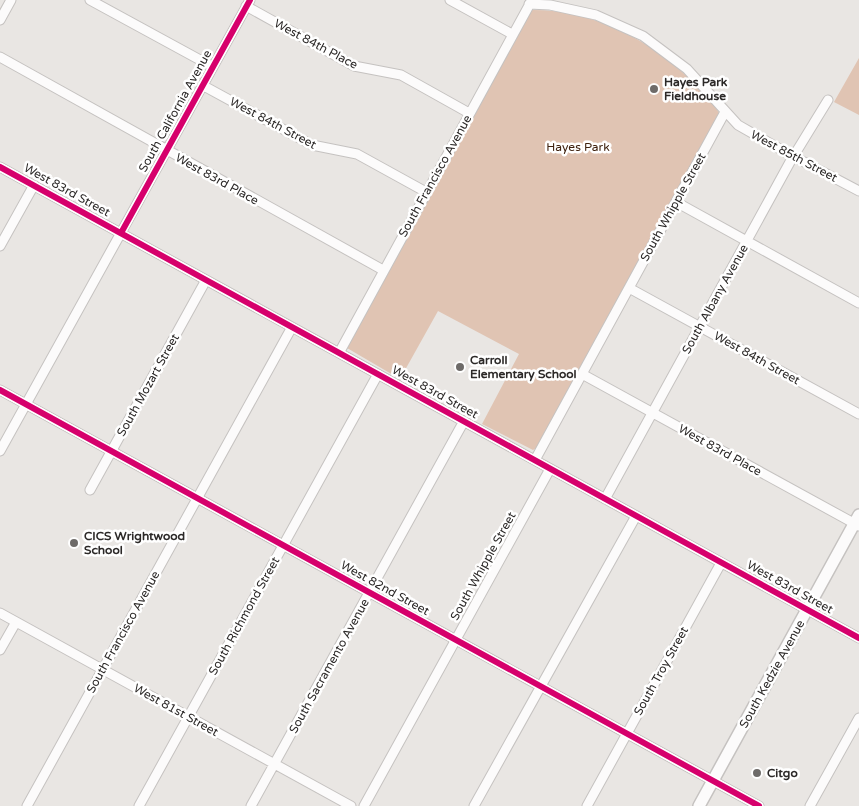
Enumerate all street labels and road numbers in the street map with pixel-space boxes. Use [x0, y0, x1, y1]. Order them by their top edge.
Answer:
street label: West 84th Place [272, 16, 360, 72]
street label: South California Avenue [136, 47, 215, 174]
street label: West 84th Street [227, 94, 319, 152]
street label: South Francisco Avenue [396, 112, 475, 240]
street label: West 85th Street [748, 127, 840, 185]
street label: West 83rd Place [173, 150, 261, 208]
street label: South Whipple Street [637, 150, 709, 264]
street label: West 83rd Street [22, 161, 113, 220]
street label: South Albany Avenue [679, 242, 751, 356]
street label: West 84th Street [712, 329, 803, 388]
street label: South Mozart Street [114, 331, 182, 439]
street label: West 83rd Street [390, 363, 481, 422]
street label: West 83rd Place [676, 421, 764, 479]
street label: South Whipple Street [447, 509, 519, 623]
street label: South Richmond Street [206, 554, 283, 677]
street label: West 82nd Street [338, 558, 432, 618]
street label: West 83rd Street [745, 558, 836, 617]
street label: South Francisco Avenue [84, 568, 163, 696]
street label: South Sacramento Avenue [286, 596, 372, 736]
street label: South Kedzie Avenue [736, 617, 808, 730]
street label: South Troy Street [631, 624, 691, 718]
street label: West 81st Street [131, 681, 221, 739]

